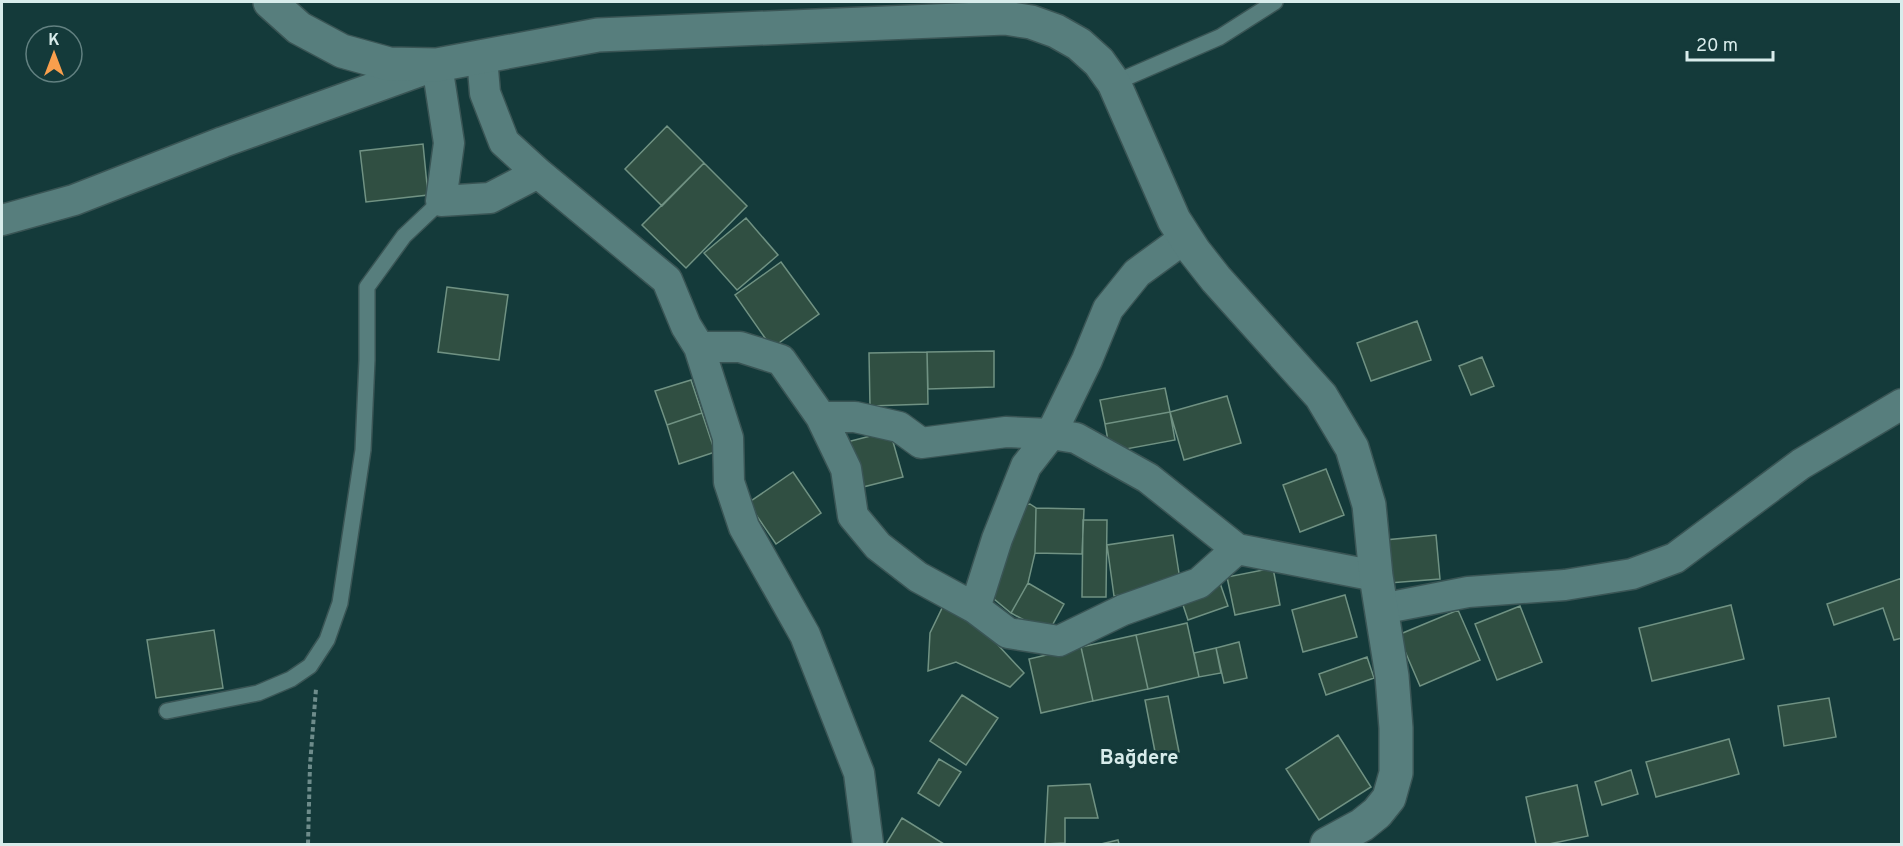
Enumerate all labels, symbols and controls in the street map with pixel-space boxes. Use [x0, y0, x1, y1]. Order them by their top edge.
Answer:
north arrow [24, 24, 84, 84]
scale bar [1687, 24, 1772, 62]
text: K [48, 31, 60, 51]
text: 20 m [1696, 35, 1738, 58]
district label: Bağdere [1100, 746, 1178, 772]

